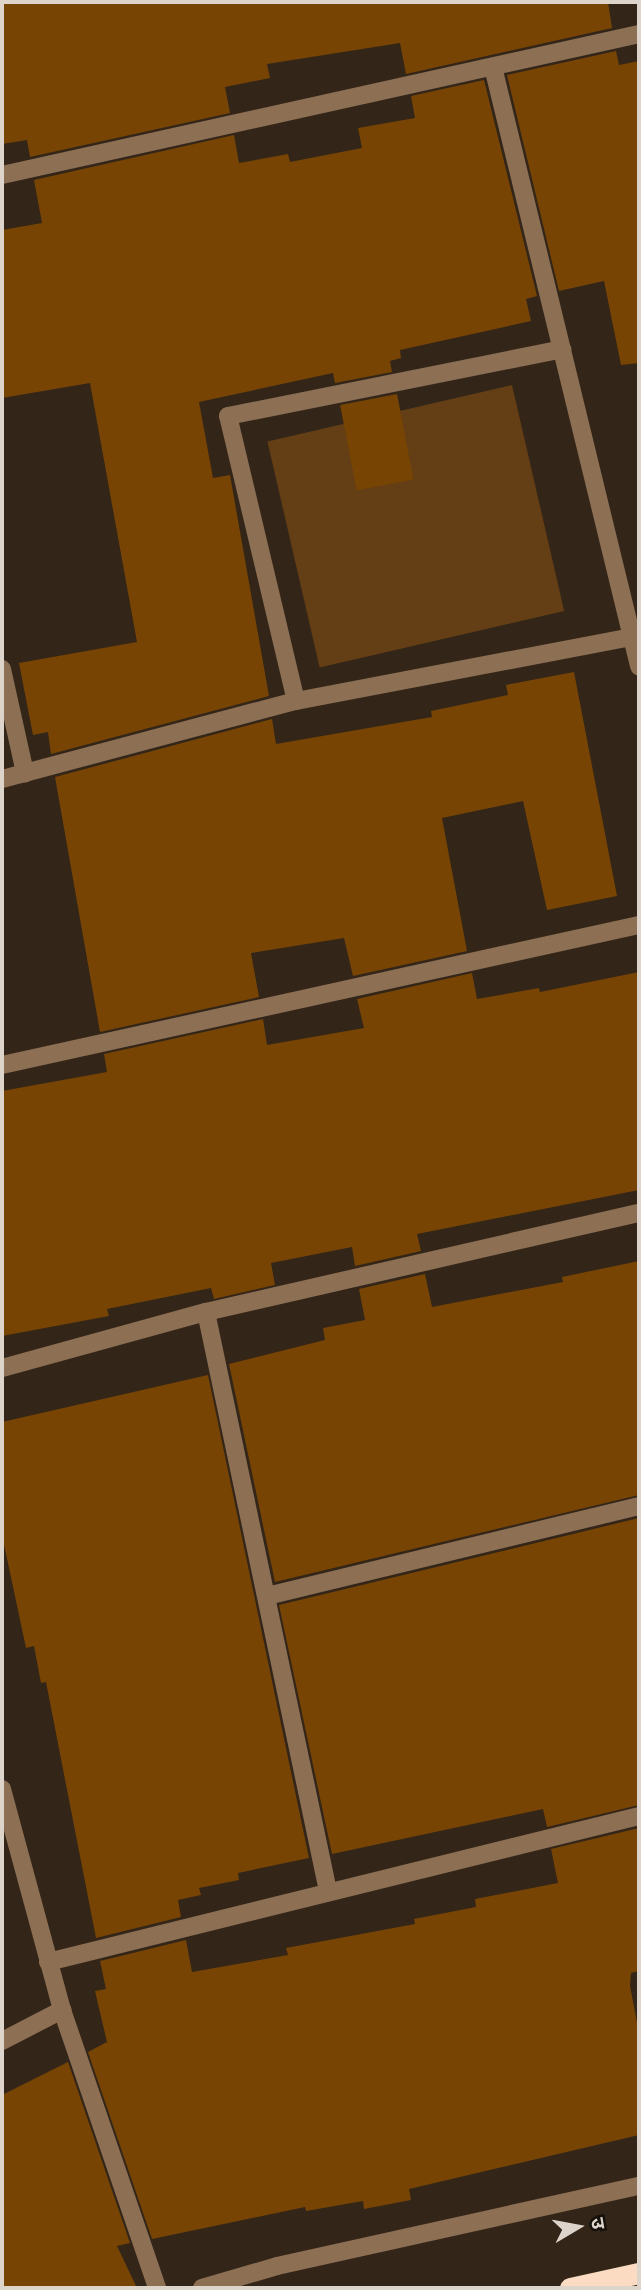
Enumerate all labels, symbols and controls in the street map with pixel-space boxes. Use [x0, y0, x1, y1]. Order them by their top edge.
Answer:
north arrow [543, 2192, 613, 2262]
text: उ [587, 2216, 610, 2231]

